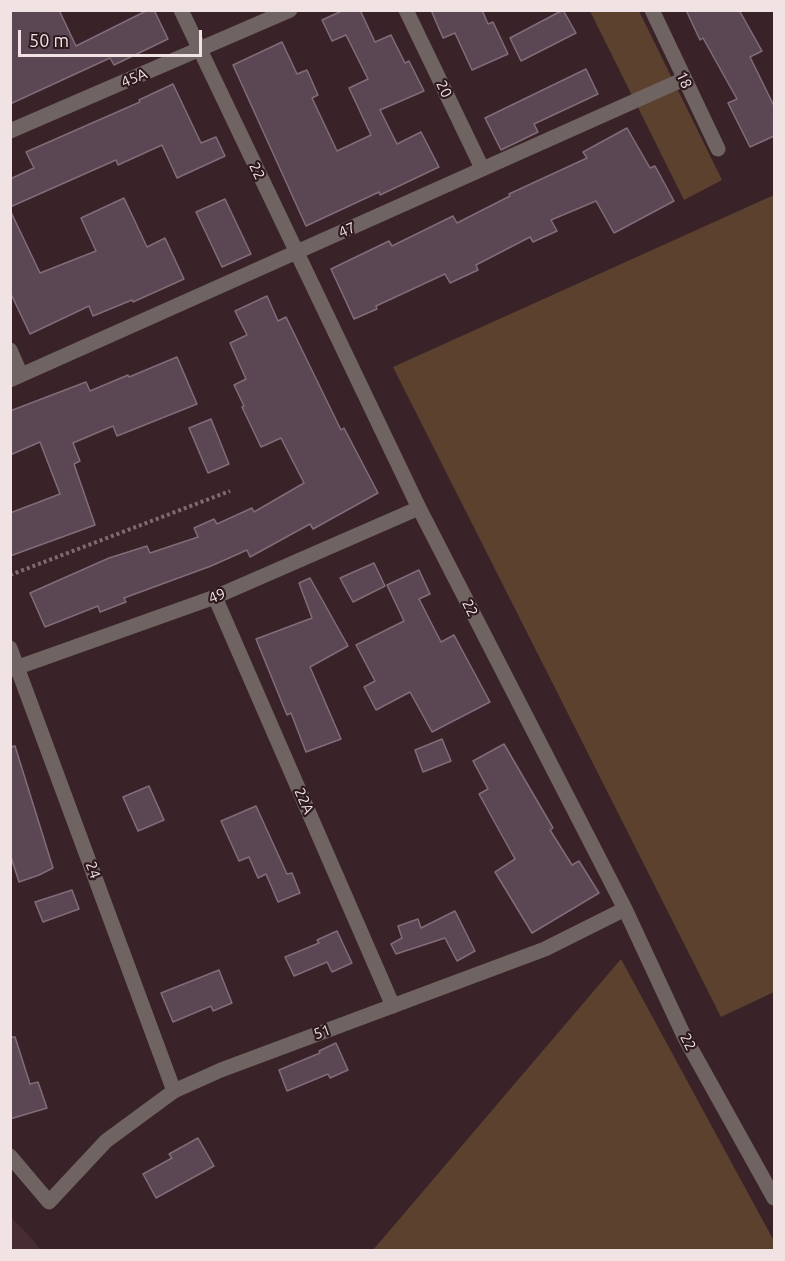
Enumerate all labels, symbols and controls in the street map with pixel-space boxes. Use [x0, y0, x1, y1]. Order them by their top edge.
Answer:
scale bar [21, 18, 206, 56]
text: 50 m [29, 30, 69, 50]
street label: 45A [118, 65, 150, 91]
street label: 18 [672, 69, 696, 91]
street label: 20 [432, 77, 456, 101]
street label: 22 [245, 159, 269, 183]
street label: 47 [336, 218, 358, 242]
street label: 49 [206, 584, 228, 608]
street label: 22 [458, 596, 482, 620]
street label: 22A [290, 785, 318, 817]
street label: 24 [82, 859, 104, 881]
street label: 51 [311, 1021, 333, 1043]
street label: 22 [676, 1030, 700, 1054]

